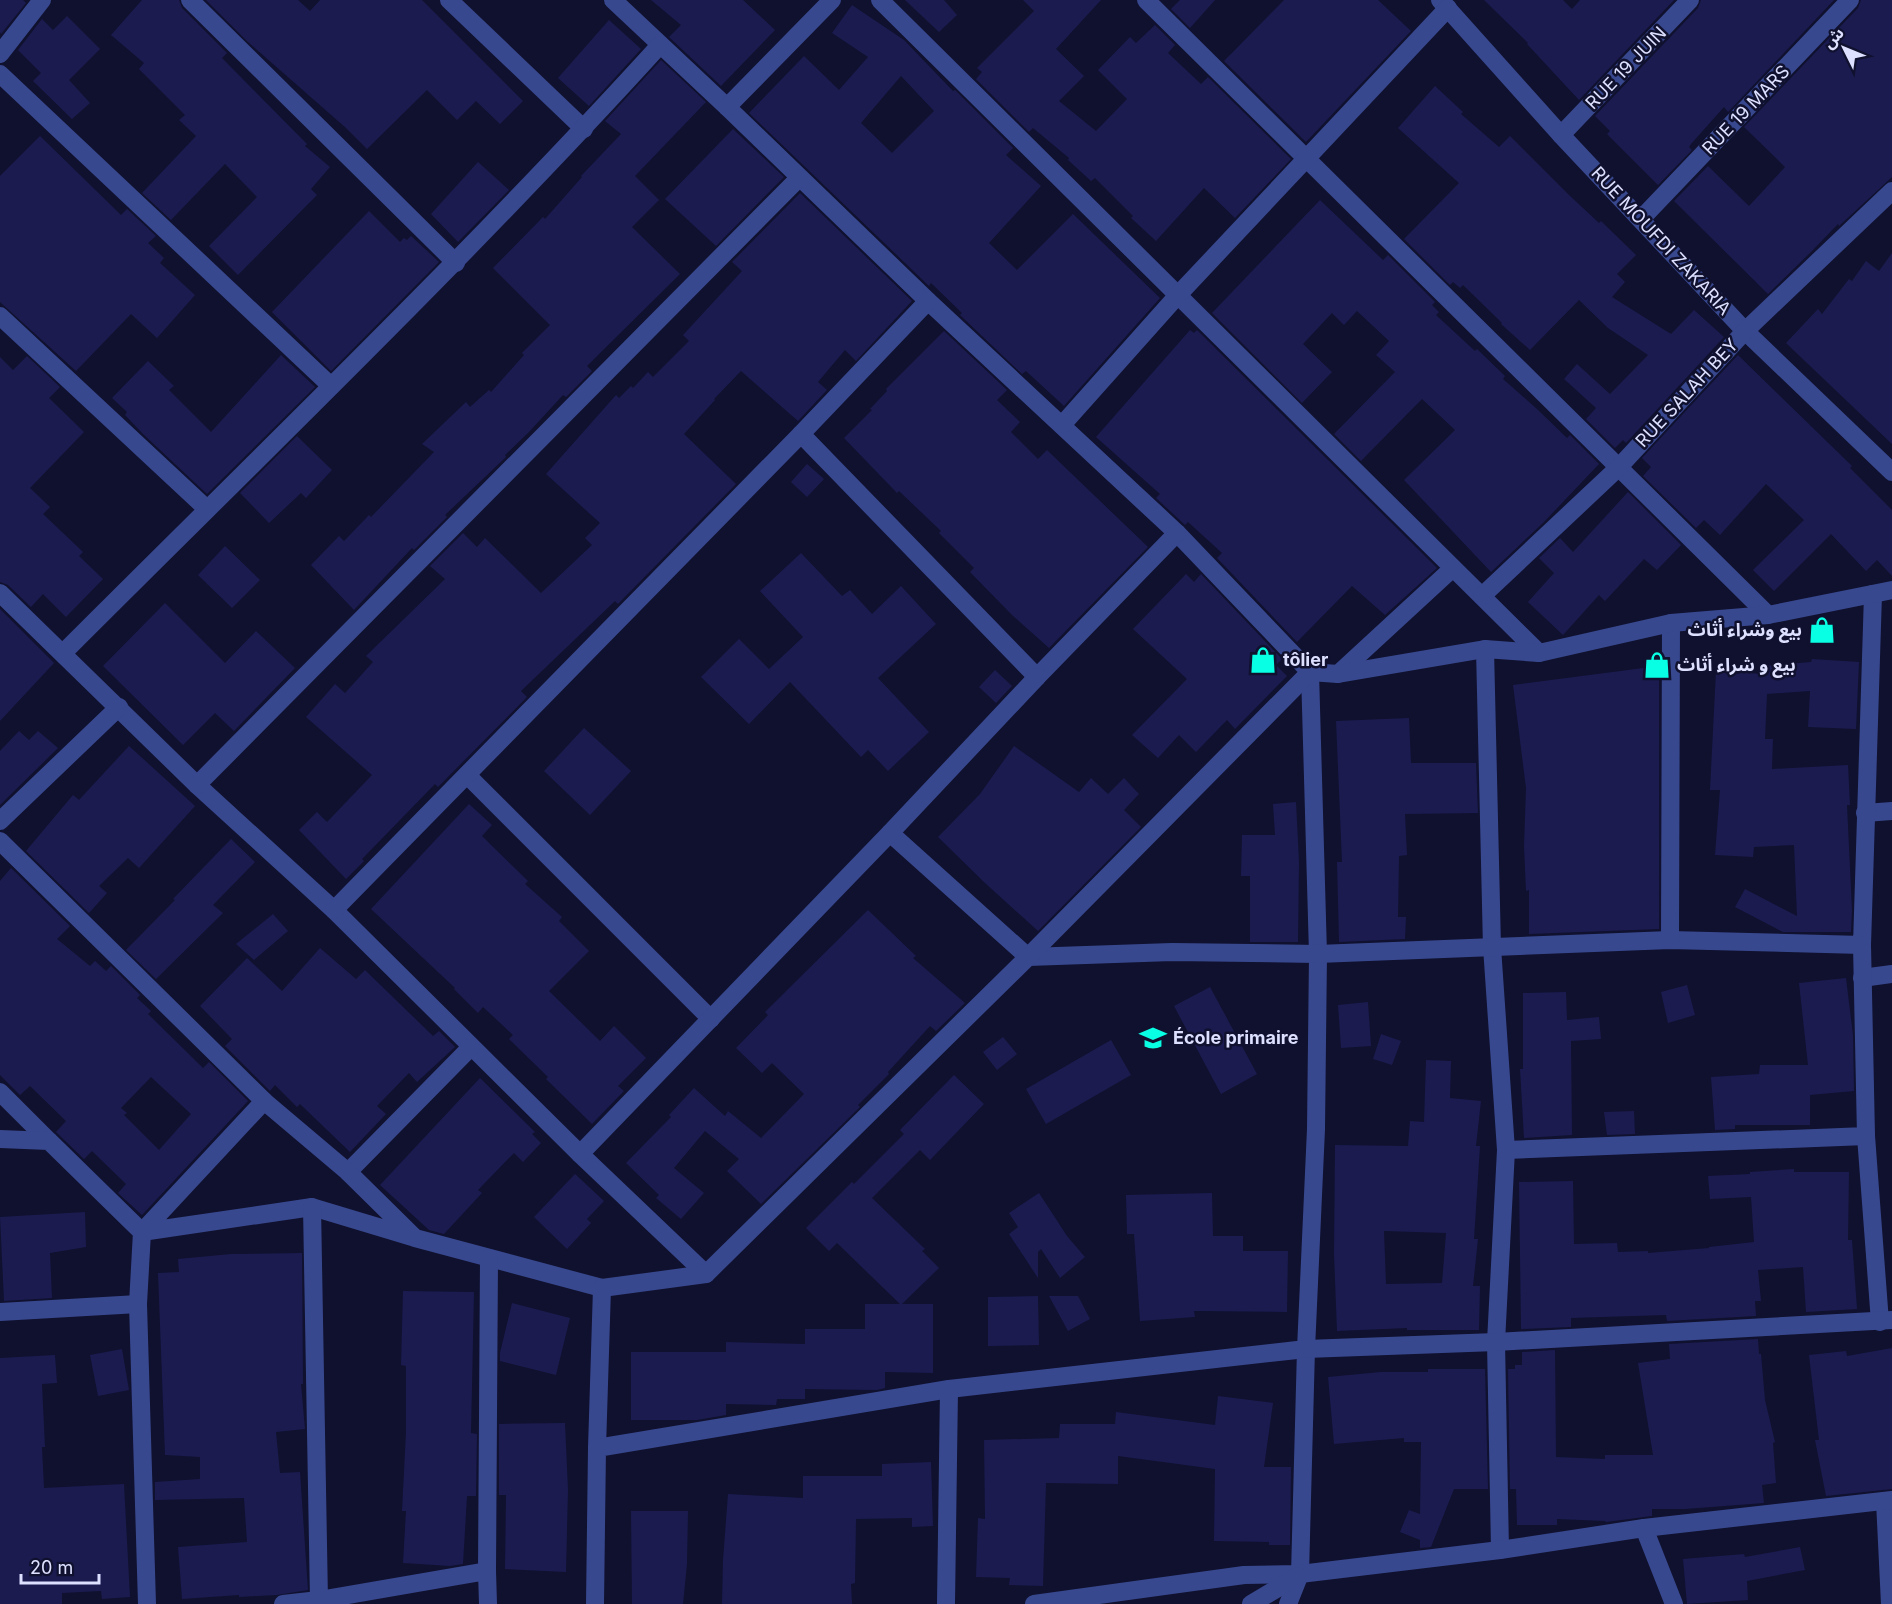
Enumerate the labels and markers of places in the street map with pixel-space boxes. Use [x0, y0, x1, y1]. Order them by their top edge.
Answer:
shop icon: بيع وشراء أثاث [1807, 615, 1837, 645]
place label: بيع وشراء أثاث [1688, 617, 1802, 643]
shop icon: tôlier [1248, 645, 1278, 675]
place label: tôlier [1283, 649, 1328, 670]
shop icon: بيع و شراء أثاث [1642, 650, 1672, 680]
place label: بيع و شراء أثاث [1677, 652, 1796, 678]
school or university icon: École primaire [1138, 1023, 1168, 1053]
place label: École primaire [1173, 1027, 1299, 1048]

